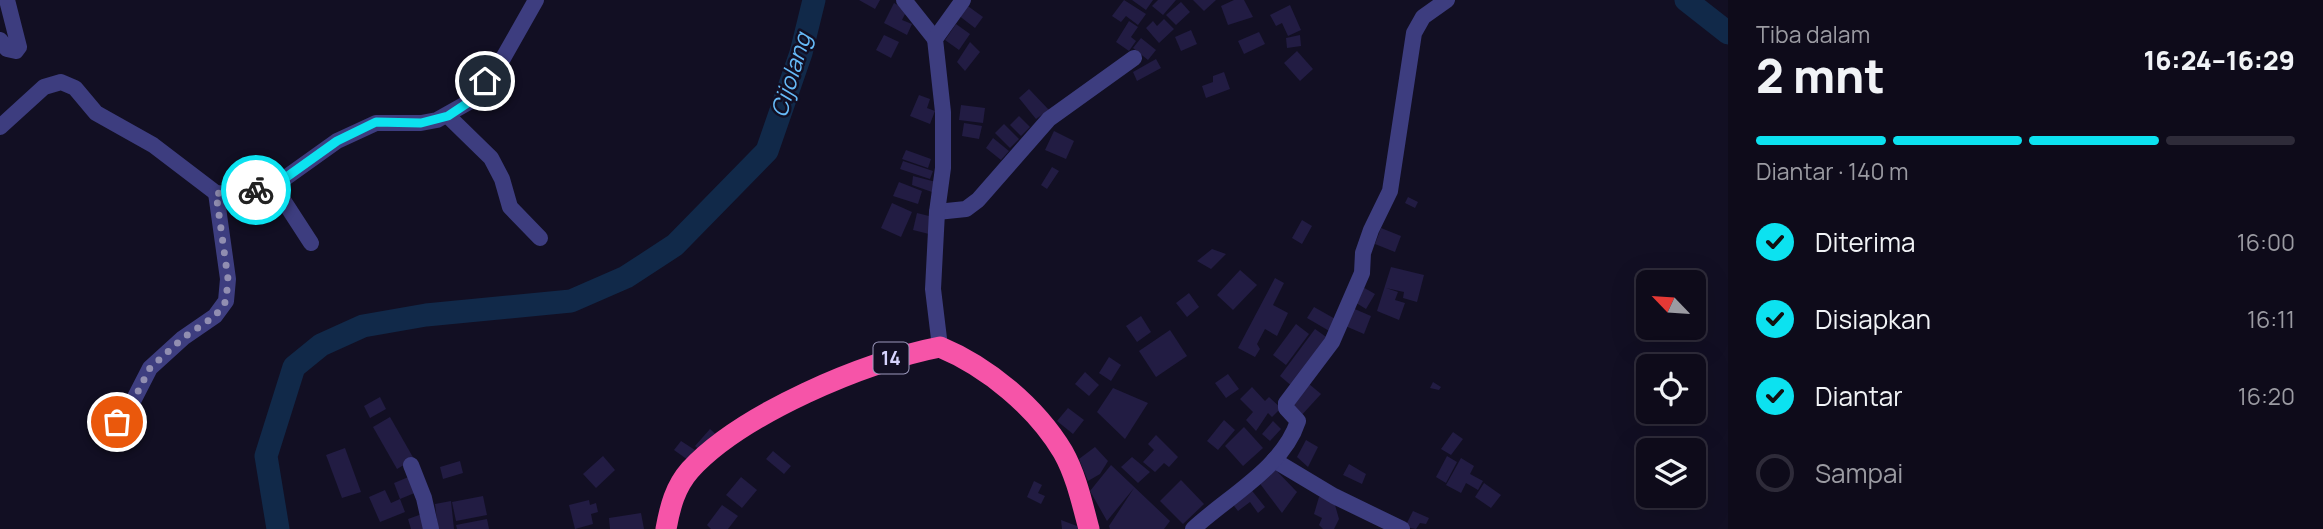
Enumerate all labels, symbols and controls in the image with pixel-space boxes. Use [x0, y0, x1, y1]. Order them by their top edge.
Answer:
text: Tiba dalam [1756, 18, 1870, 50]
water label: Cijolang [762, 26, 819, 121]
text: 16:24–16:29 [2143, 42, 2295, 78]
text: 2 mnt [1756, 44, 1885, 107]
pin [455, 51, 515, 111]
icon: home [466, 62, 504, 100]
courier [221, 155, 291, 225]
text: Diantar · 140 m [1756, 155, 1909, 187]
icon: bike [237, 171, 275, 209]
icon: check [1756, 223, 1794, 261]
text: Diterima [1815, 224, 1916, 260]
text: 16:00 [2237, 226, 2295, 258]
north arrow [1636, 270, 1706, 340]
map controls [1636, 270, 1706, 508]
icon: check [1756, 300, 1794, 338]
text: Disiapkan [1815, 301, 1931, 337]
text: 16:11 [2247, 303, 2295, 335]
road number: 14 [874, 342, 908, 374]
button: locate [1636, 354, 1706, 424]
icon: check [1756, 377, 1794, 415]
text: Diantar [1815, 378, 1903, 414]
text: 16:20 [2238, 380, 2295, 412]
pin [87, 392, 147, 452]
icon: bag [98, 403, 136, 441]
button: layers [1636, 438, 1706, 508]
text: Sampai [1815, 455, 1903, 491]

